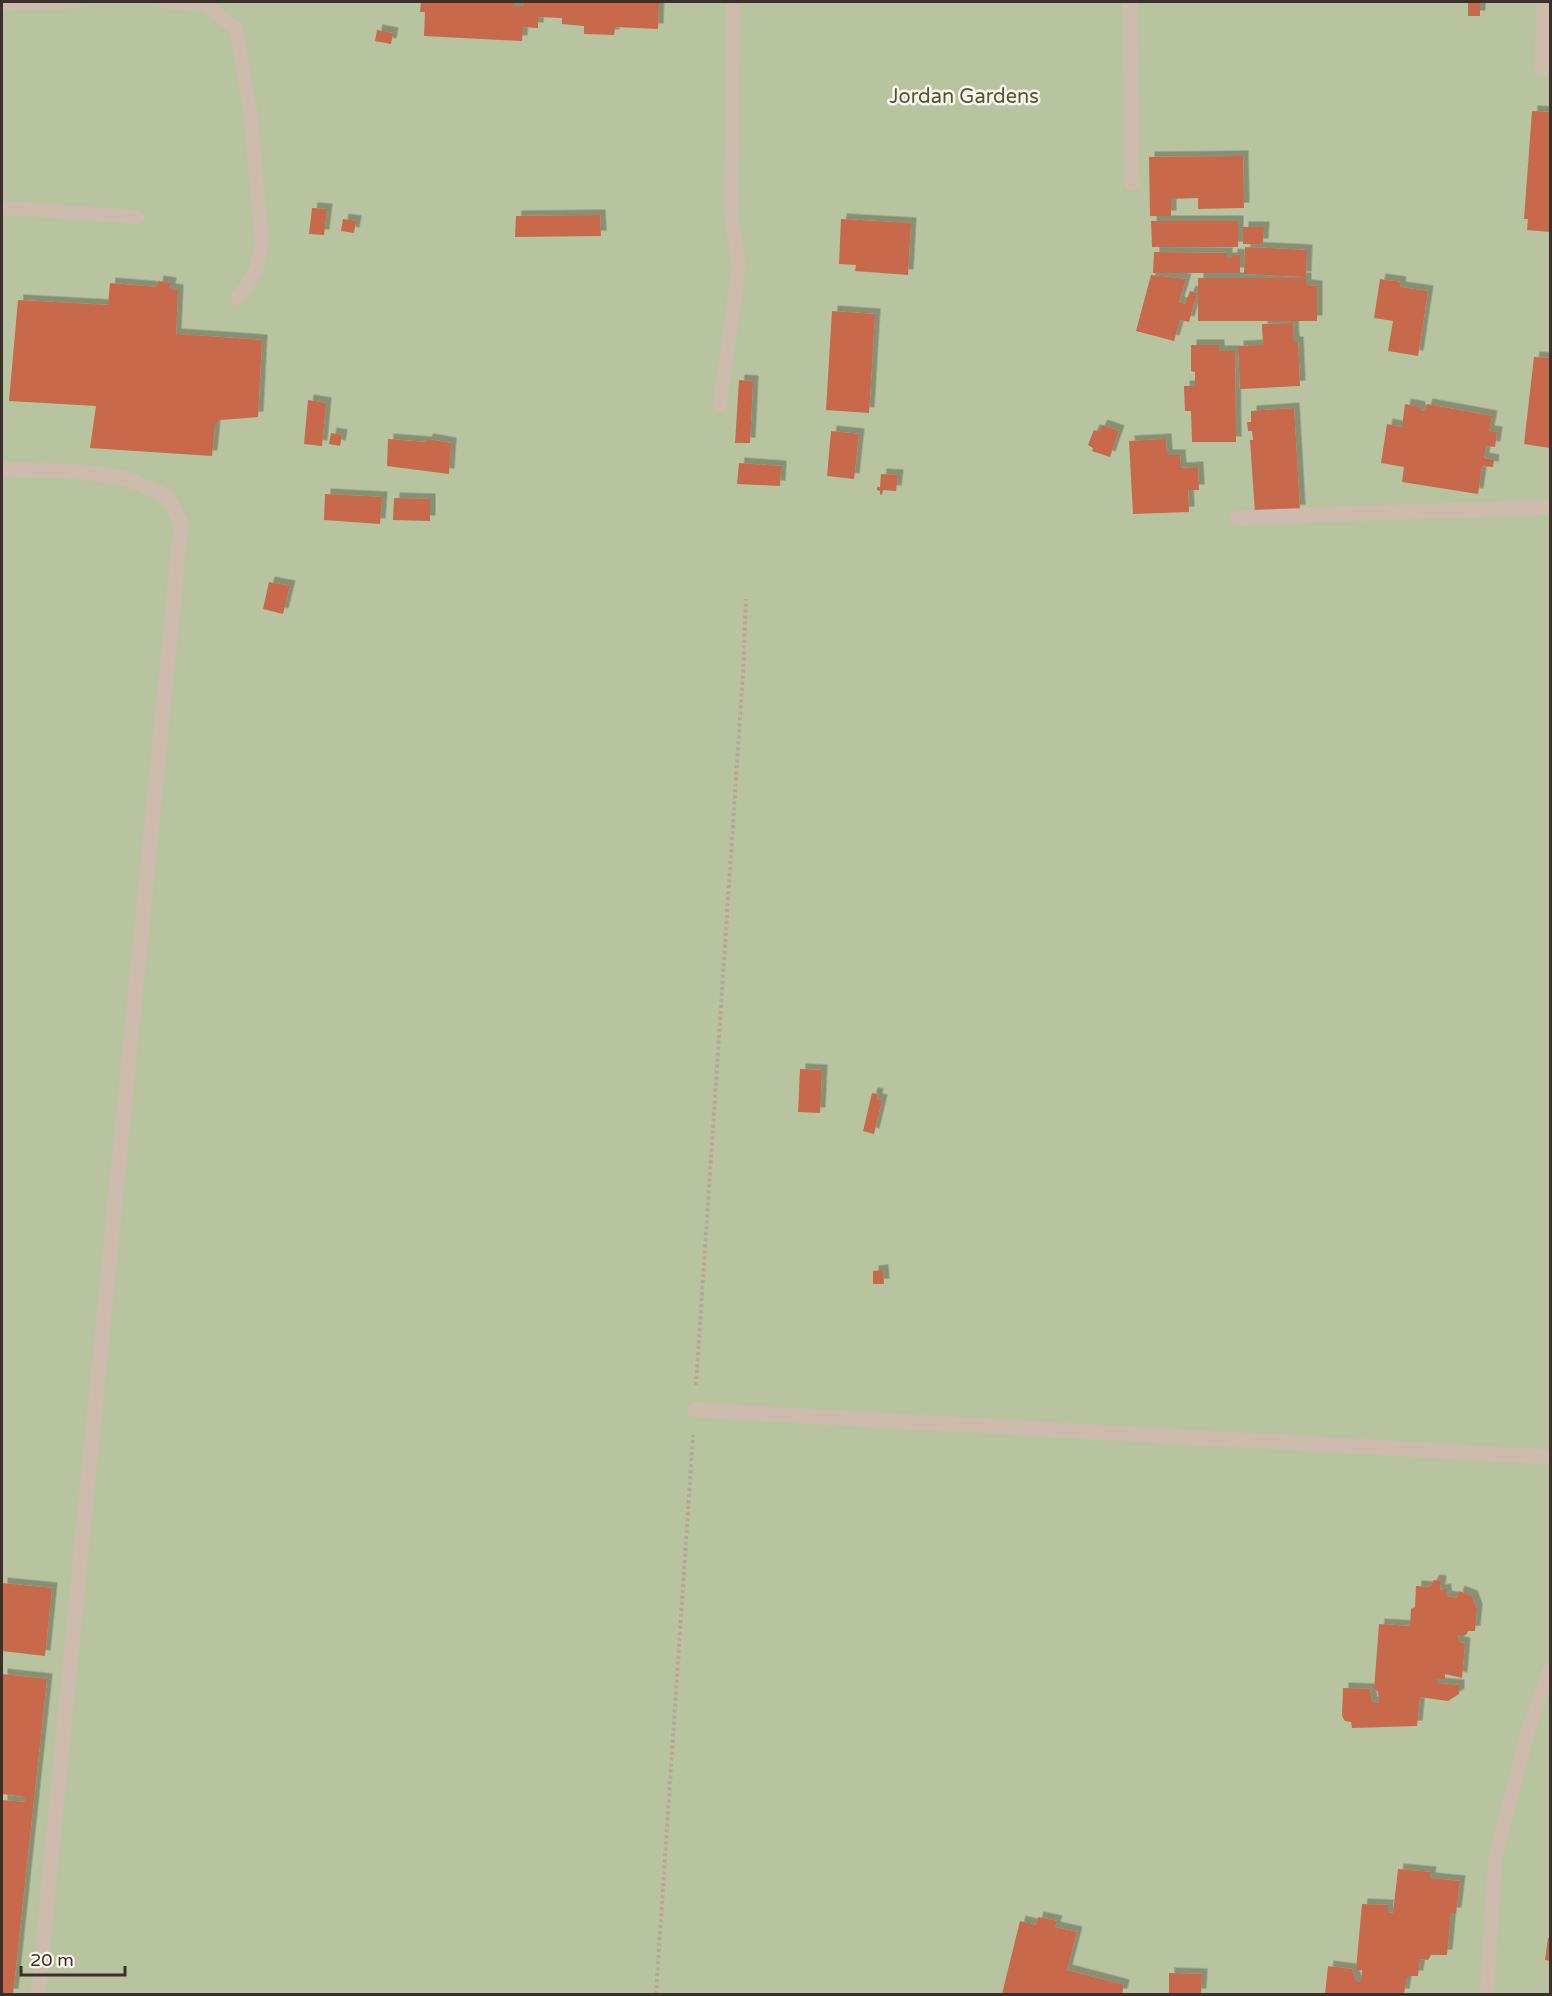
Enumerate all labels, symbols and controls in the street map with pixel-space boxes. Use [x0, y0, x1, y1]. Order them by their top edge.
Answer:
park label: Jordan Gardens [889, 85, 1039, 109]
scale bar [21, 1939, 124, 1977]
text: 20 m [30, 1949, 74, 1971]

